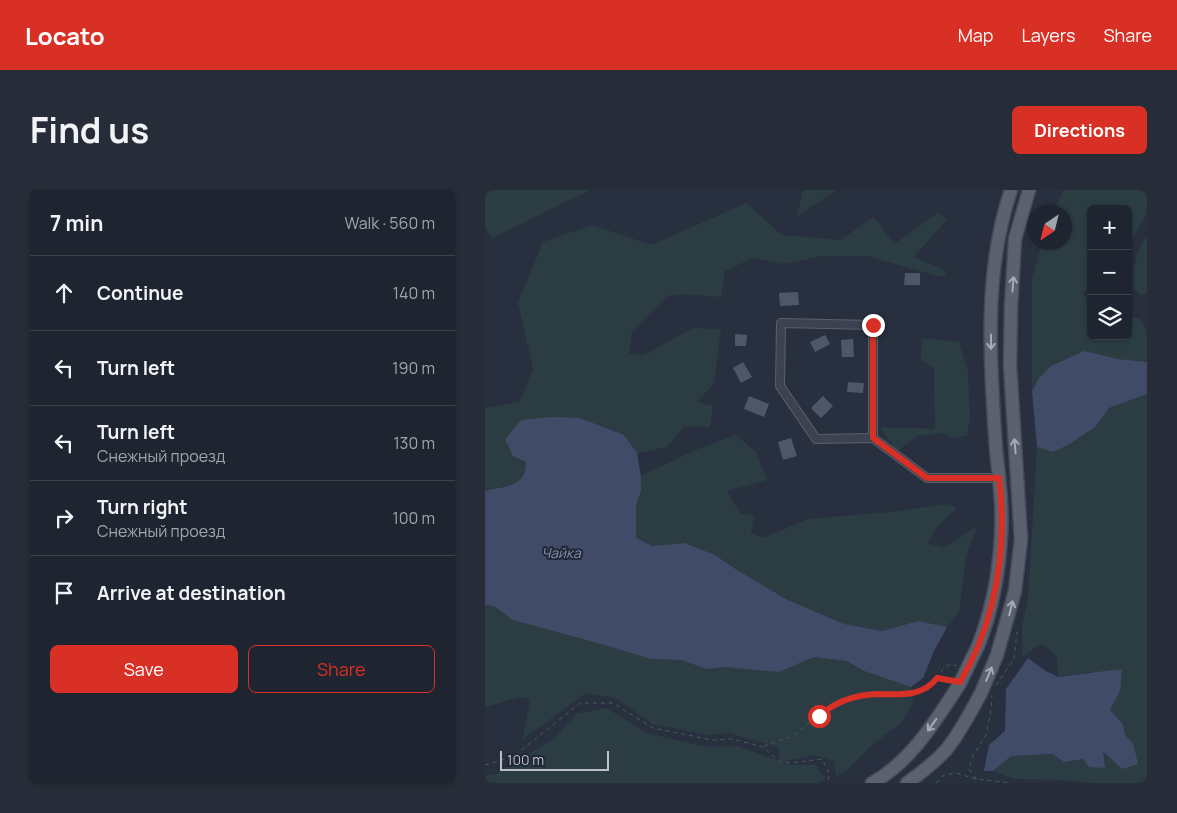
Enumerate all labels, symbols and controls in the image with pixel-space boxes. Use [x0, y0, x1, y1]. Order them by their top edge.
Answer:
text: Locato [25, 19, 105, 52]
text: Map [958, 23, 993, 47]
text: Layers [1021, 23, 1075, 47]
text: Share [1103, 23, 1152, 47]
text: Find us [30, 106, 149, 154]
button: Directions [1012, 106, 1147, 154]
north arrow [1027, 205, 1072, 250]
map controls [1087, 205, 1132, 340]
button: + [1087, 205, 1132, 250]
text: 7 min [50, 209, 103, 237]
text: Walk · 560 m [344, 212, 435, 234]
button: − [1087, 250, 1132, 295]
one-way arrow [1008, 276, 1017, 292]
icon: ahead [50, 279, 78, 307]
text: Continue [97, 280, 183, 306]
text: 140 m [393, 282, 435, 304]
button: layers [1087, 295, 1132, 340]
route end [862, 314, 885, 337]
one-way arrow [987, 333, 996, 349]
icon: left [50, 354, 78, 382]
text: Turn left [97, 355, 175, 381]
text: 190 m [392, 357, 435, 379]
text: Turn left [97, 419, 175, 445]
icon: left [50, 429, 78, 457]
text: 130 m [393, 432, 435, 454]
one-way arrow [1010, 439, 1019, 455]
text: Снежный проезд [97, 445, 225, 467]
text: Turn right [97, 494, 187, 520]
icon: right [50, 504, 78, 532]
text: 100 m [392, 507, 435, 529]
text: Снежный проезд [97, 520, 225, 542]
water label: Чайка [541, 543, 582, 562]
icon: arrive [50, 579, 78, 607]
text: Arrive at destination [97, 580, 286, 606]
one-way arrow [1006, 600, 1016, 616]
button: Save [50, 645, 238, 693]
button: Share [248, 645, 435, 693]
one-way arrow [985, 667, 994, 682]
route start [808, 705, 831, 728]
one-way arrow [927, 718, 937, 732]
scale bar [500, 748, 609, 771]
text: 100 m [507, 750, 544, 769]

